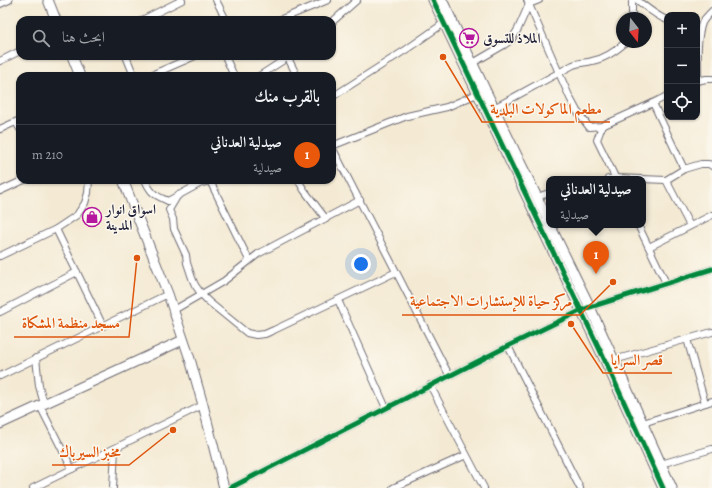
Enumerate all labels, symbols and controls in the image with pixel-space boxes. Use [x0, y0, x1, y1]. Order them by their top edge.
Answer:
north arrow [616, 12, 652, 48]
map controls [664, 12, 700, 120]
button: + [664, 12, 700, 48]
search box [16, 16, 336, 60]
icon: search [30, 27, 52, 49]
text: ابحث هنا [62, 27, 105, 47]
supermarket icon: الملاذ للتسوق [458, 27, 480, 49]
place label: الملاذ للتسوق [483, 29, 540, 48]
button: − [664, 48, 700, 84]
button: locate [664, 84, 700, 120]
text: بالقرب منك [254, 85, 320, 108]
callout: مطعم الماكولات البلدية [482, 95, 610, 122]
text: مطعم الماكولات البلدية [490, 99, 602, 123]
text: صيدلية العدناني [210, 132, 282, 152]
text: 210 m [32, 146, 63, 163]
text: 1 [305, 146, 309, 163]
text: صيدلية [253, 159, 282, 176]
popup [546, 176, 646, 228]
text: صيدلية العدناني [560, 179, 632, 199]
place label: اسواق انوار المدينة [104, 200, 156, 235]
shop icon: اسواق انوار المدينة [81, 206, 103, 228]
text: صيدلية [560, 206, 589, 223]
pin: 1 [583, 241, 609, 274]
your location [351, 254, 371, 274]
callout: مركز حياة للإستشارات الاجتماعية [402, 288, 580, 315]
text: مركز حياة للإستشارات الاجتماعية [410, 291, 572, 312]
callout: مسجد منظمة المشكاة [14, 310, 129, 337]
text: مسجد منظمة المشكاة [22, 313, 120, 333]
callout: قصر السرايا [603, 346, 672, 373]
text: قصر السرايا [611, 350, 663, 371]
callout: مخبز السيرباك [52, 438, 129, 465]
text: مخبز السيرباك [59, 442, 122, 462]

